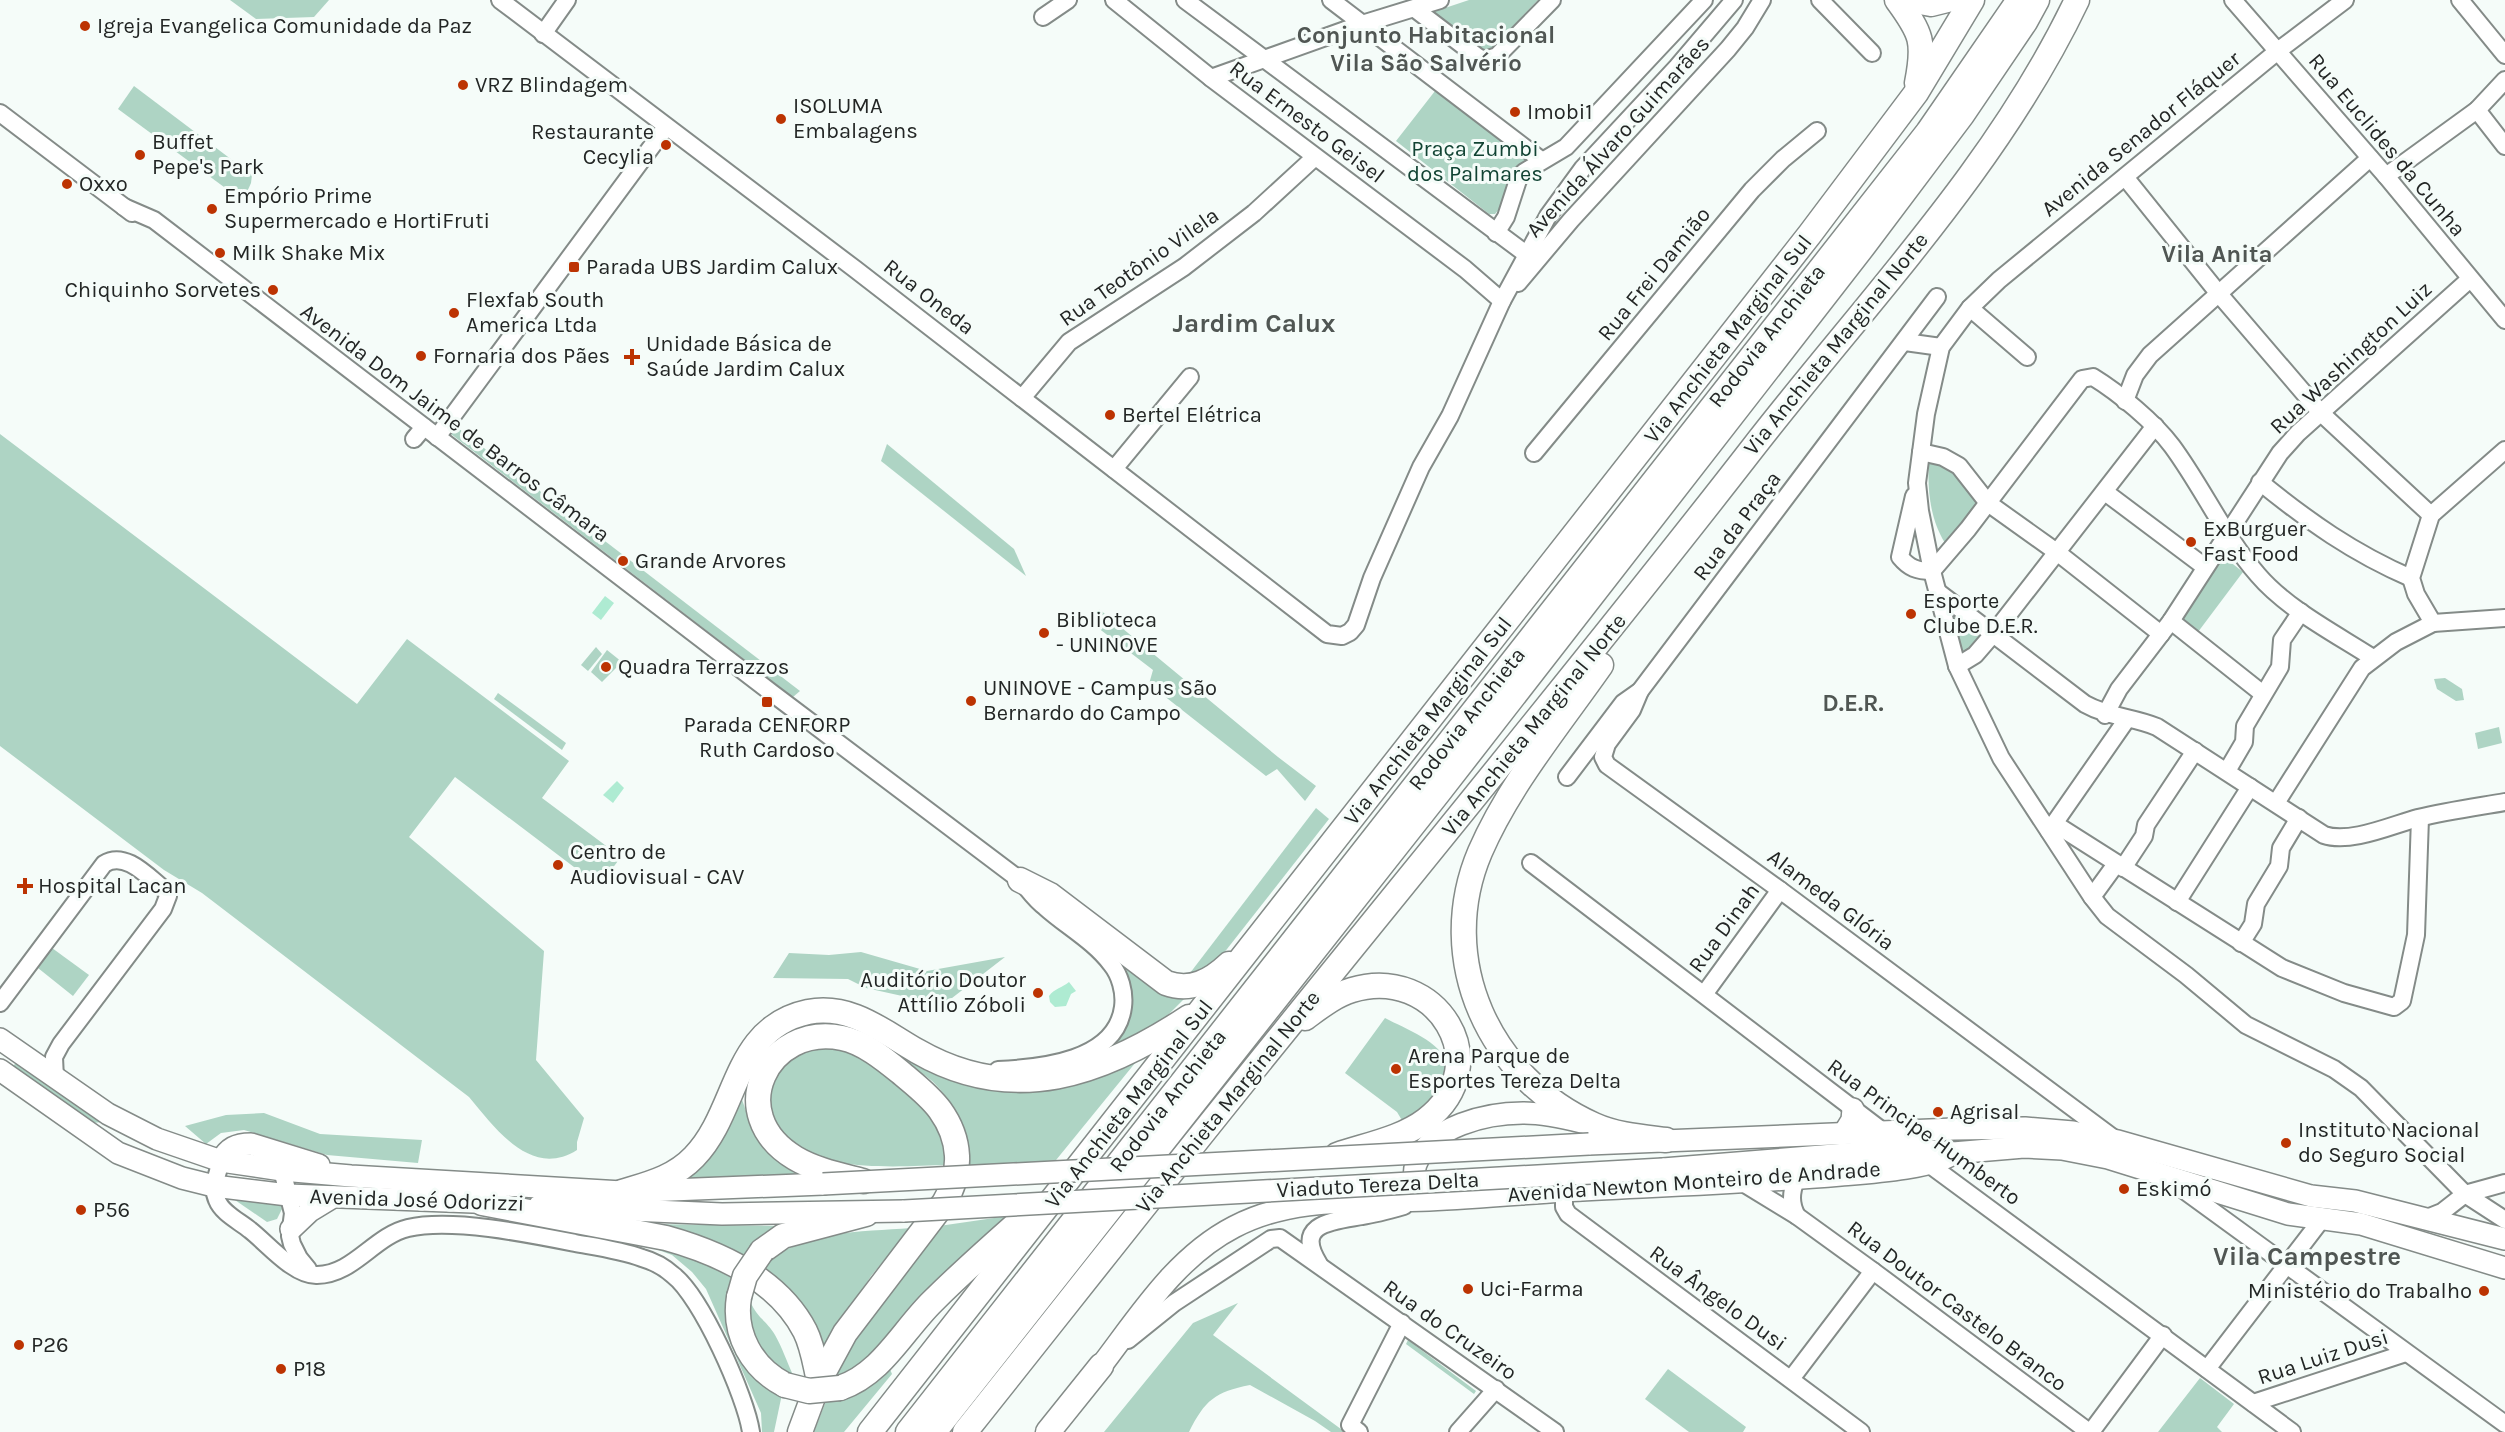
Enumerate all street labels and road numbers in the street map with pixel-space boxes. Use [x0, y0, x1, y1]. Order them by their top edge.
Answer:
street label: Avenida Álvaro Guimarães [1520, 30, 1715, 243]
street label: Avenida Senador Fláquer [2036, 46, 2246, 222]
street label: Rua Euclides da Cunha [2303, 48, 2471, 242]
street label: Rua Ernesto Geisel [1224, 55, 1390, 189]
street label: Rua Teotônio Vilela [1054, 202, 1224, 332]
street label: Rua Frei Damião [1592, 202, 1716, 346]
street label: Via Anchieta Marginal Norte [1738, 227, 1934, 461]
street label: Via Anchieta Marginal Sul [1639, 230, 1817, 448]
street label: Rua Oneda [878, 253, 980, 341]
street label: Rodovia Anchieta [1703, 259, 1831, 413]
street label: Rua Washington Luiz [2265, 276, 2437, 440]
street label: Avenida Dom Jaime de Barros Câmara [295, 298, 615, 548]
street label: Rua da Praça [1687, 466, 1787, 586]
street label: Via Anchieta Marginal Norte [1436, 608, 1632, 842]
street label: Via Anchieta Marginal Sul [1339, 612, 1517, 830]
street label: Rodovia Anchieta [1403, 642, 1531, 796]
street label: Alameda Glória [1762, 844, 1900, 956]
street label: Rua Dinah [1683, 878, 1765, 978]
street label: Via Anchieta Marginal Norte [1130, 985, 1326, 1219]
street label: Via Anchieta Marginal Sul [1040, 995, 1218, 1213]
street label: Rodovia Anchieta [1104, 1024, 1232, 1178]
street label: Rua Principe Humberto [1822, 1053, 2026, 1211]
street label: Avenida Newton Monteiro de Andrade [1507, 1156, 1881, 1208]
street label: Viaduto Tereza Delta [1276, 1167, 1480, 1203]
street label: Avenida José Odorizzi [309, 1183, 525, 1217]
street label: Rua Doutor Castelo Branco [1842, 1215, 2072, 1397]
street label: Rua Ângelo Dusi [1644, 1240, 1792, 1356]
street label: Rua do Cruzeiro [1378, 1274, 1522, 1386]
street label: Rua Luiz Dusi [2254, 1324, 2392, 1390]

